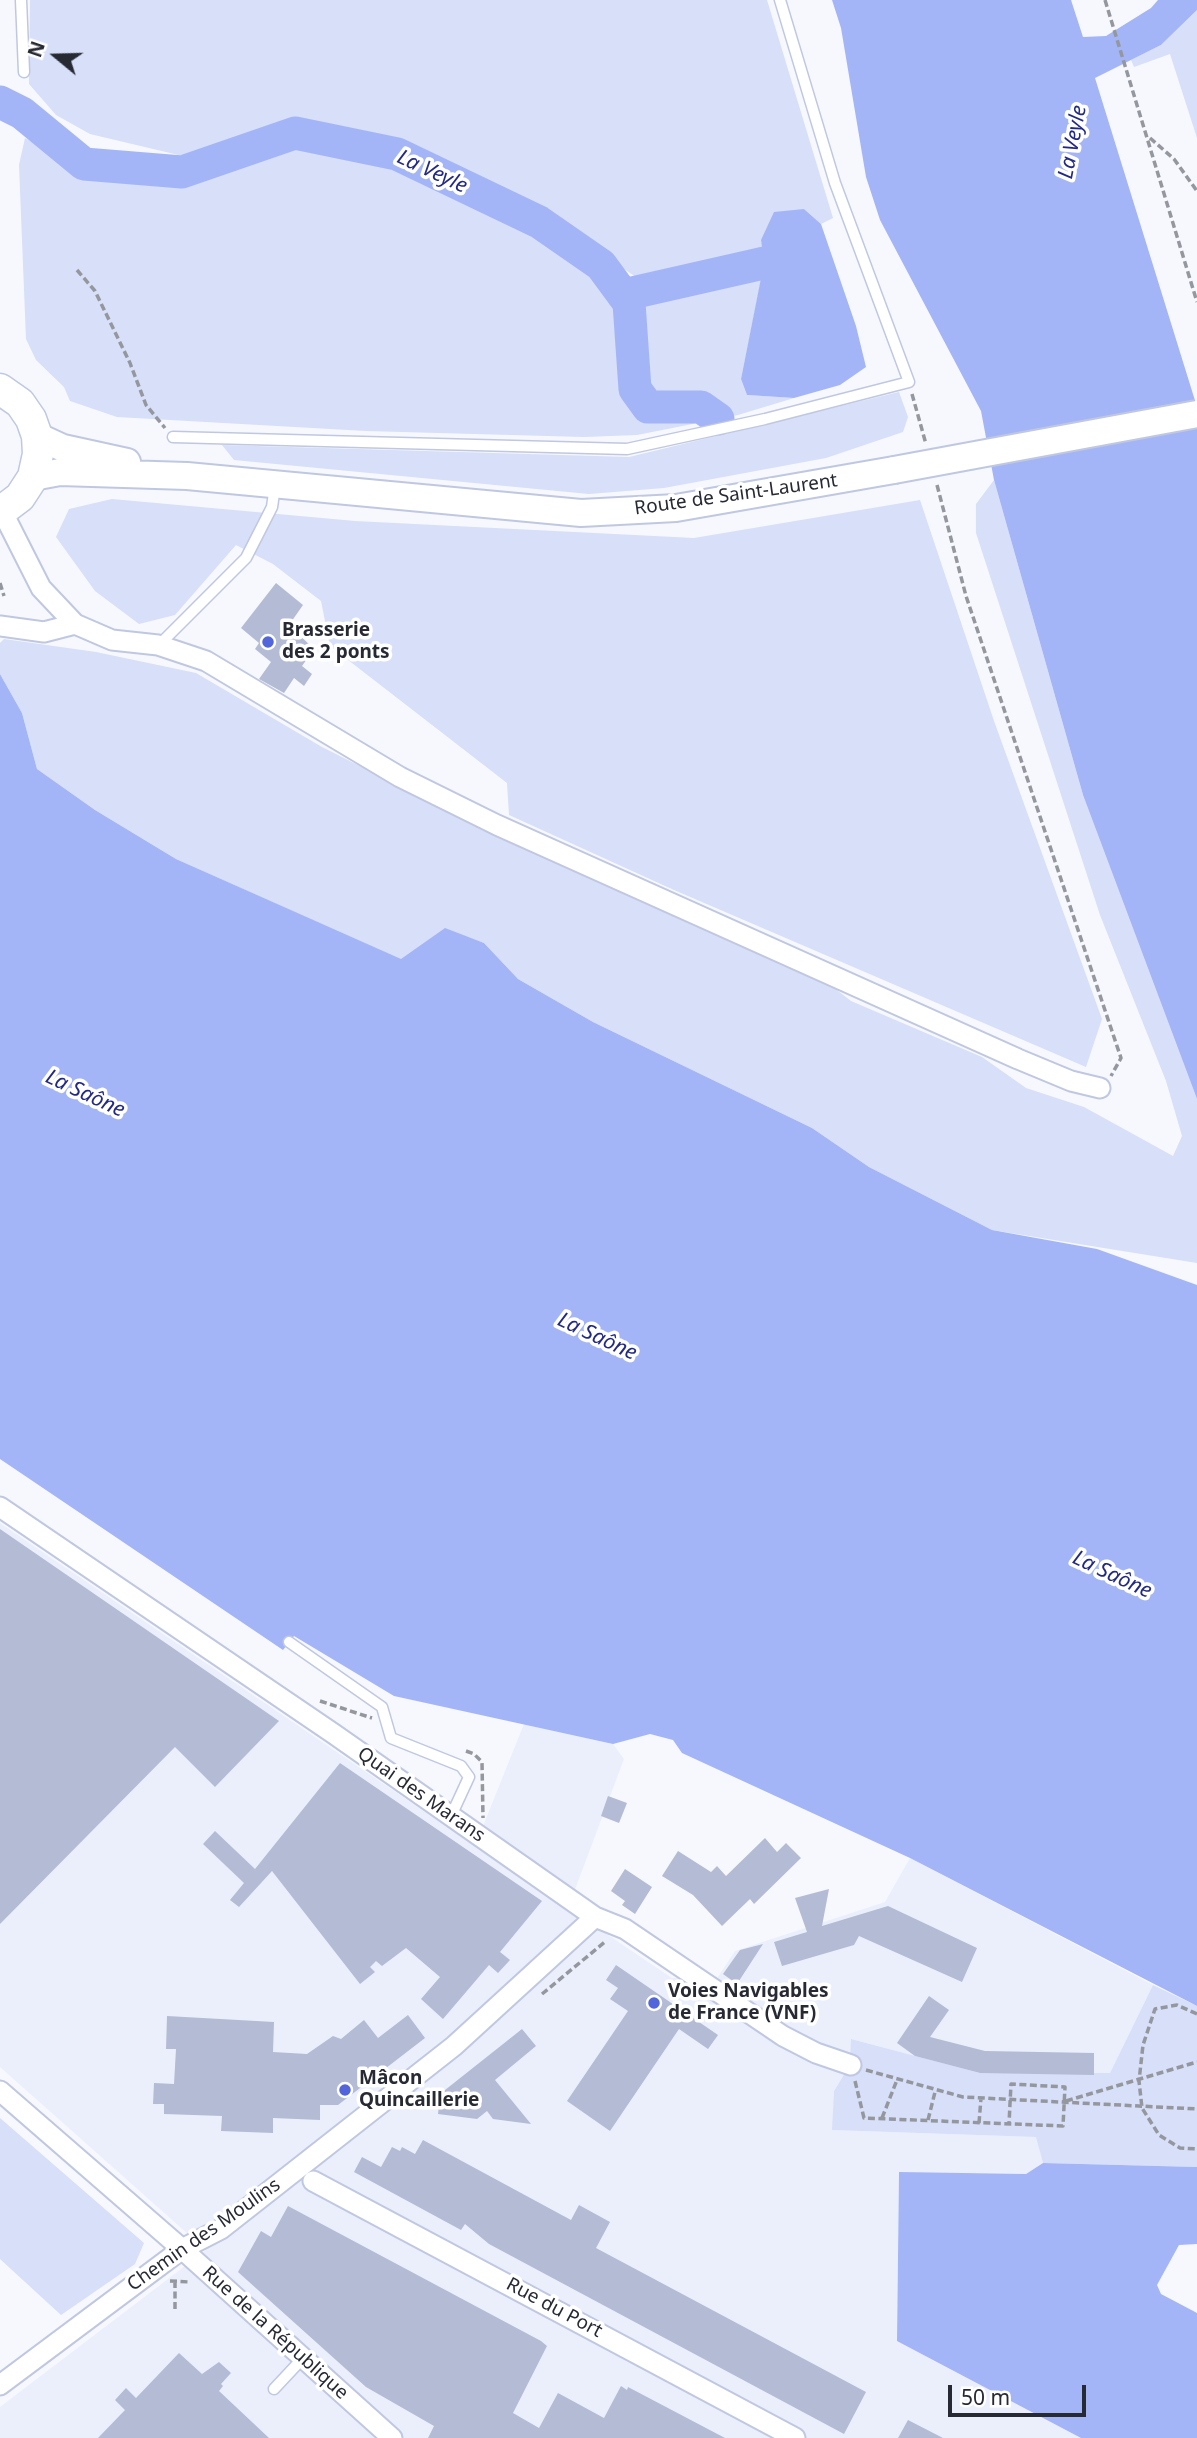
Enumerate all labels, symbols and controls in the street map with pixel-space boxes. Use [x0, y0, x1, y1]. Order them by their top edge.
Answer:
north arrow [21, 21, 91, 91]
text: N [21, 38, 51, 61]
water label: La Veyle [1054, 103, 1092, 181]
water label: La Veyle [393, 145, 471, 199]
street label: Route de Saint-Laurent [633, 469, 839, 521]
place label: Brasserie des 2 ponts [282, 620, 390, 664]
marker: Brasserie des 2 ponts [260, 634, 276, 650]
water label: La Saône [41, 1065, 129, 1123]
water label: La Saône [553, 1308, 641, 1366]
water label: La Saône [1068, 1546, 1156, 1604]
street label: Quai des Marans [353, 1743, 489, 1847]
place label: Voies Navigables de France (VNF) [668, 1981, 829, 2025]
marker: Voies Navigables de France (VNF) [646, 1995, 662, 2011]
place label: Mâcon Quincaillerie [359, 2068, 479, 2112]
marker: Mâcon Quincaillerie [337, 2082, 353, 2098]
street label: Chemin des Moulins [123, 2174, 285, 2296]
street label: Rue de la République [197, 2261, 353, 2405]
street label: Rue du Port [502, 2273, 606, 2343]
scale bar [952, 2372, 1090, 2416]
text: 50 m [961, 2383, 1010, 2411]

